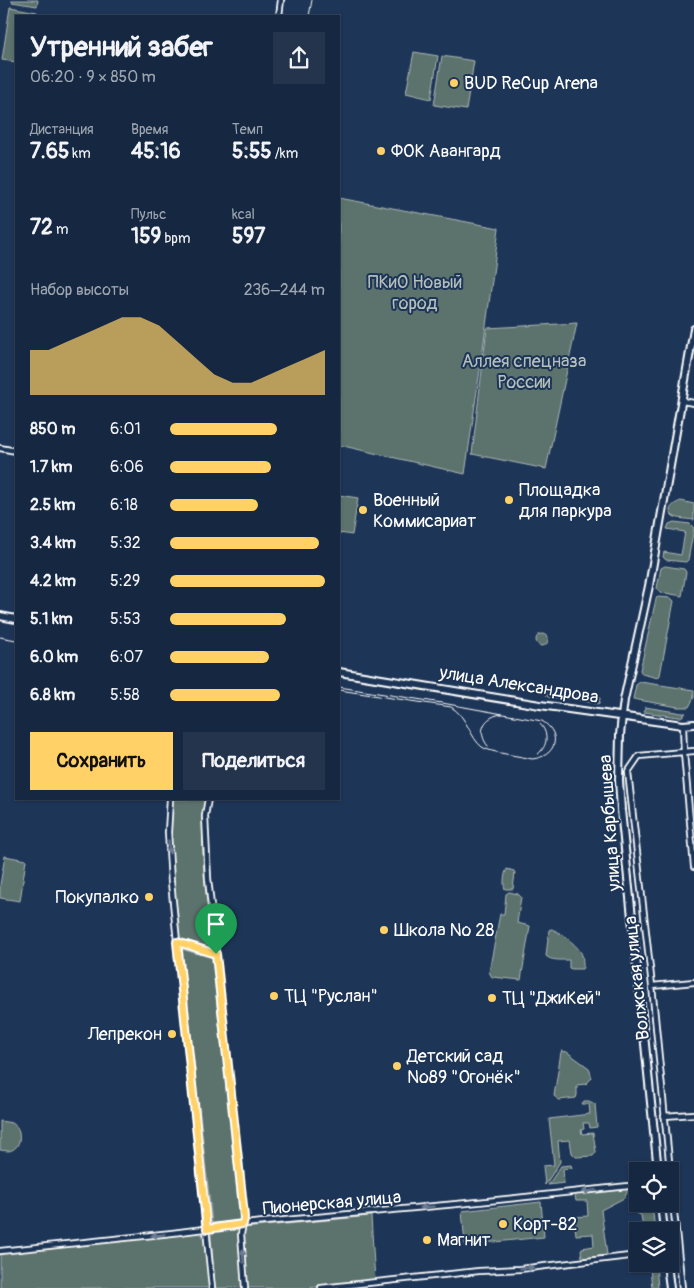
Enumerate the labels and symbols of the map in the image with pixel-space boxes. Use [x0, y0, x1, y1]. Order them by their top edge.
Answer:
place label: BUD ReCup Arena [464, 72, 598, 95]
marker: BUD ReCup Arena [448, 77, 460, 89]
place label: ФОК Авангард [391, 140, 501, 163]
marker: ФОК Авангард [375, 145, 387, 157]
park label: ПКиО Новый город [368, 271, 462, 315]
park label: Аллея спецназа России [462, 350, 586, 394]
place label: Площадка для паркура [519, 479, 612, 523]
place label: Военный Коммисариат [373, 489, 476, 533]
marker: Площадка для паркура [503, 494, 515, 506]
marker: Военный Коммисариат [357, 504, 369, 516]
street label: улица Александрова [437, 661, 600, 709]
street label: улица Карбышева [594, 754, 626, 893]
one-way arrow [165, 840, 173, 856]
place label: Покупалко [56, 886, 139, 909]
marker: Покупалко [143, 891, 155, 903]
pin [195, 903, 237, 954]
street label: Волжская улица [619, 915, 655, 1041]
place label: Школа № 28 [394, 919, 494, 942]
marker: Школа № 28 [378, 924, 390, 936]
place label: ТЦ "Руслан" [284, 985, 378, 1008]
place label: ТЦ "ДжиКей" [502, 987, 602, 1010]
marker: ТЦ "Руслан" [268, 990, 280, 1002]
marker: ТЦ "ДжиКей" [486, 992, 498, 1004]
place label: Лепрекон [87, 1023, 162, 1046]
marker: Лепрекон [166, 1028, 178, 1040]
place label: Детский сад №89 "Огонёк" [406, 1045, 521, 1089]
marker: Детский сад №89 "Огонёк" [391, 1060, 403, 1072]
street label: Пионерская улица [262, 1185, 402, 1221]
one-way arrow [581, 1187, 597, 1195]
one-way arrow [419, 1204, 435, 1212]
place label: Корт-82 [513, 1213, 577, 1236]
marker: Корт-82 [497, 1218, 509, 1230]
place label: Магнит [437, 1229, 490, 1252]
one-way arrow [150, 1231, 166, 1239]
marker: Магнит [421, 1234, 433, 1246]
one-way arrow [239, 1248, 247, 1264]
one-way arrow [520, 1264, 536, 1272]

